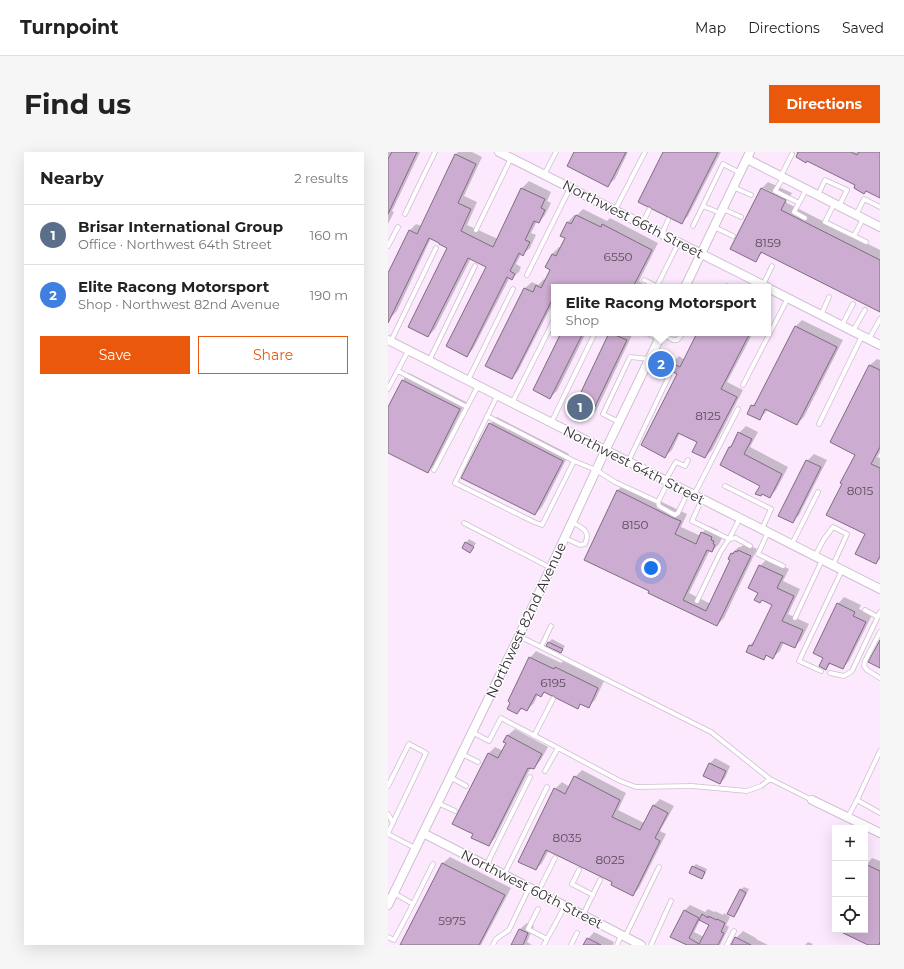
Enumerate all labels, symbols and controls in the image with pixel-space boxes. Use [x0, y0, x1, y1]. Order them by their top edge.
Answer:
text: Turnpoint [20, 16, 119, 39]
text: Map [695, 19, 726, 37]
text: Directions [748, 19, 820, 37]
text: Saved [842, 19, 884, 37]
button: Directions [769, 85, 880, 123]
text: Find us [24, 87, 131, 121]
text: Nearby [40, 168, 104, 188]
text: 2 results [294, 170, 348, 186]
street label: Northwest 66th Street [559, 176, 707, 263]
text: Brisar International Group [78, 217, 283, 236]
text: 1 [50, 227, 56, 243]
text: 160 m [310, 227, 348, 243]
house number: 8159 [755, 235, 781, 250]
text: Office · Northwest 64th Street [78, 236, 272, 252]
house number: 6550 [604, 249, 632, 264]
text: Elite Racong Motorsport [78, 277, 269, 296]
popup [551, 284, 771, 336]
text: 2 [49, 287, 57, 303]
text: 190 m [310, 287, 348, 303]
text: Elite Racong Motorsport [565, 293, 757, 312]
text: Shop · Northwest 82nd Avenue [78, 296, 280, 312]
text: Shop [565, 312, 599, 328]
button: Save [40, 336, 190, 374]
button: Share [198, 336, 348, 374]
pin: 2 [648, 349, 674, 379]
pin: 1 [567, 392, 593, 422]
house number: 8125 [695, 408, 721, 423]
street label: Northwest 64th Street [560, 421, 708, 509]
house number: 8015 [847, 483, 874, 498]
house number: 8150 [622, 517, 648, 532]
street label: Northwest 82nd Avenue [482, 539, 570, 701]
your location [641, 558, 661, 578]
house number: 6195 [540, 675, 566, 690]
map controls [832, 825, 868, 933]
button: + [832, 825, 868, 861]
house number: 8035 [553, 830, 582, 845]
street label: Northwest 60th Street [458, 845, 606, 933]
house number: 8025 [595, 852, 625, 867]
button: − [832, 861, 868, 897]
button: locate [832, 897, 868, 933]
house number: 5975 [438, 913, 466, 928]

